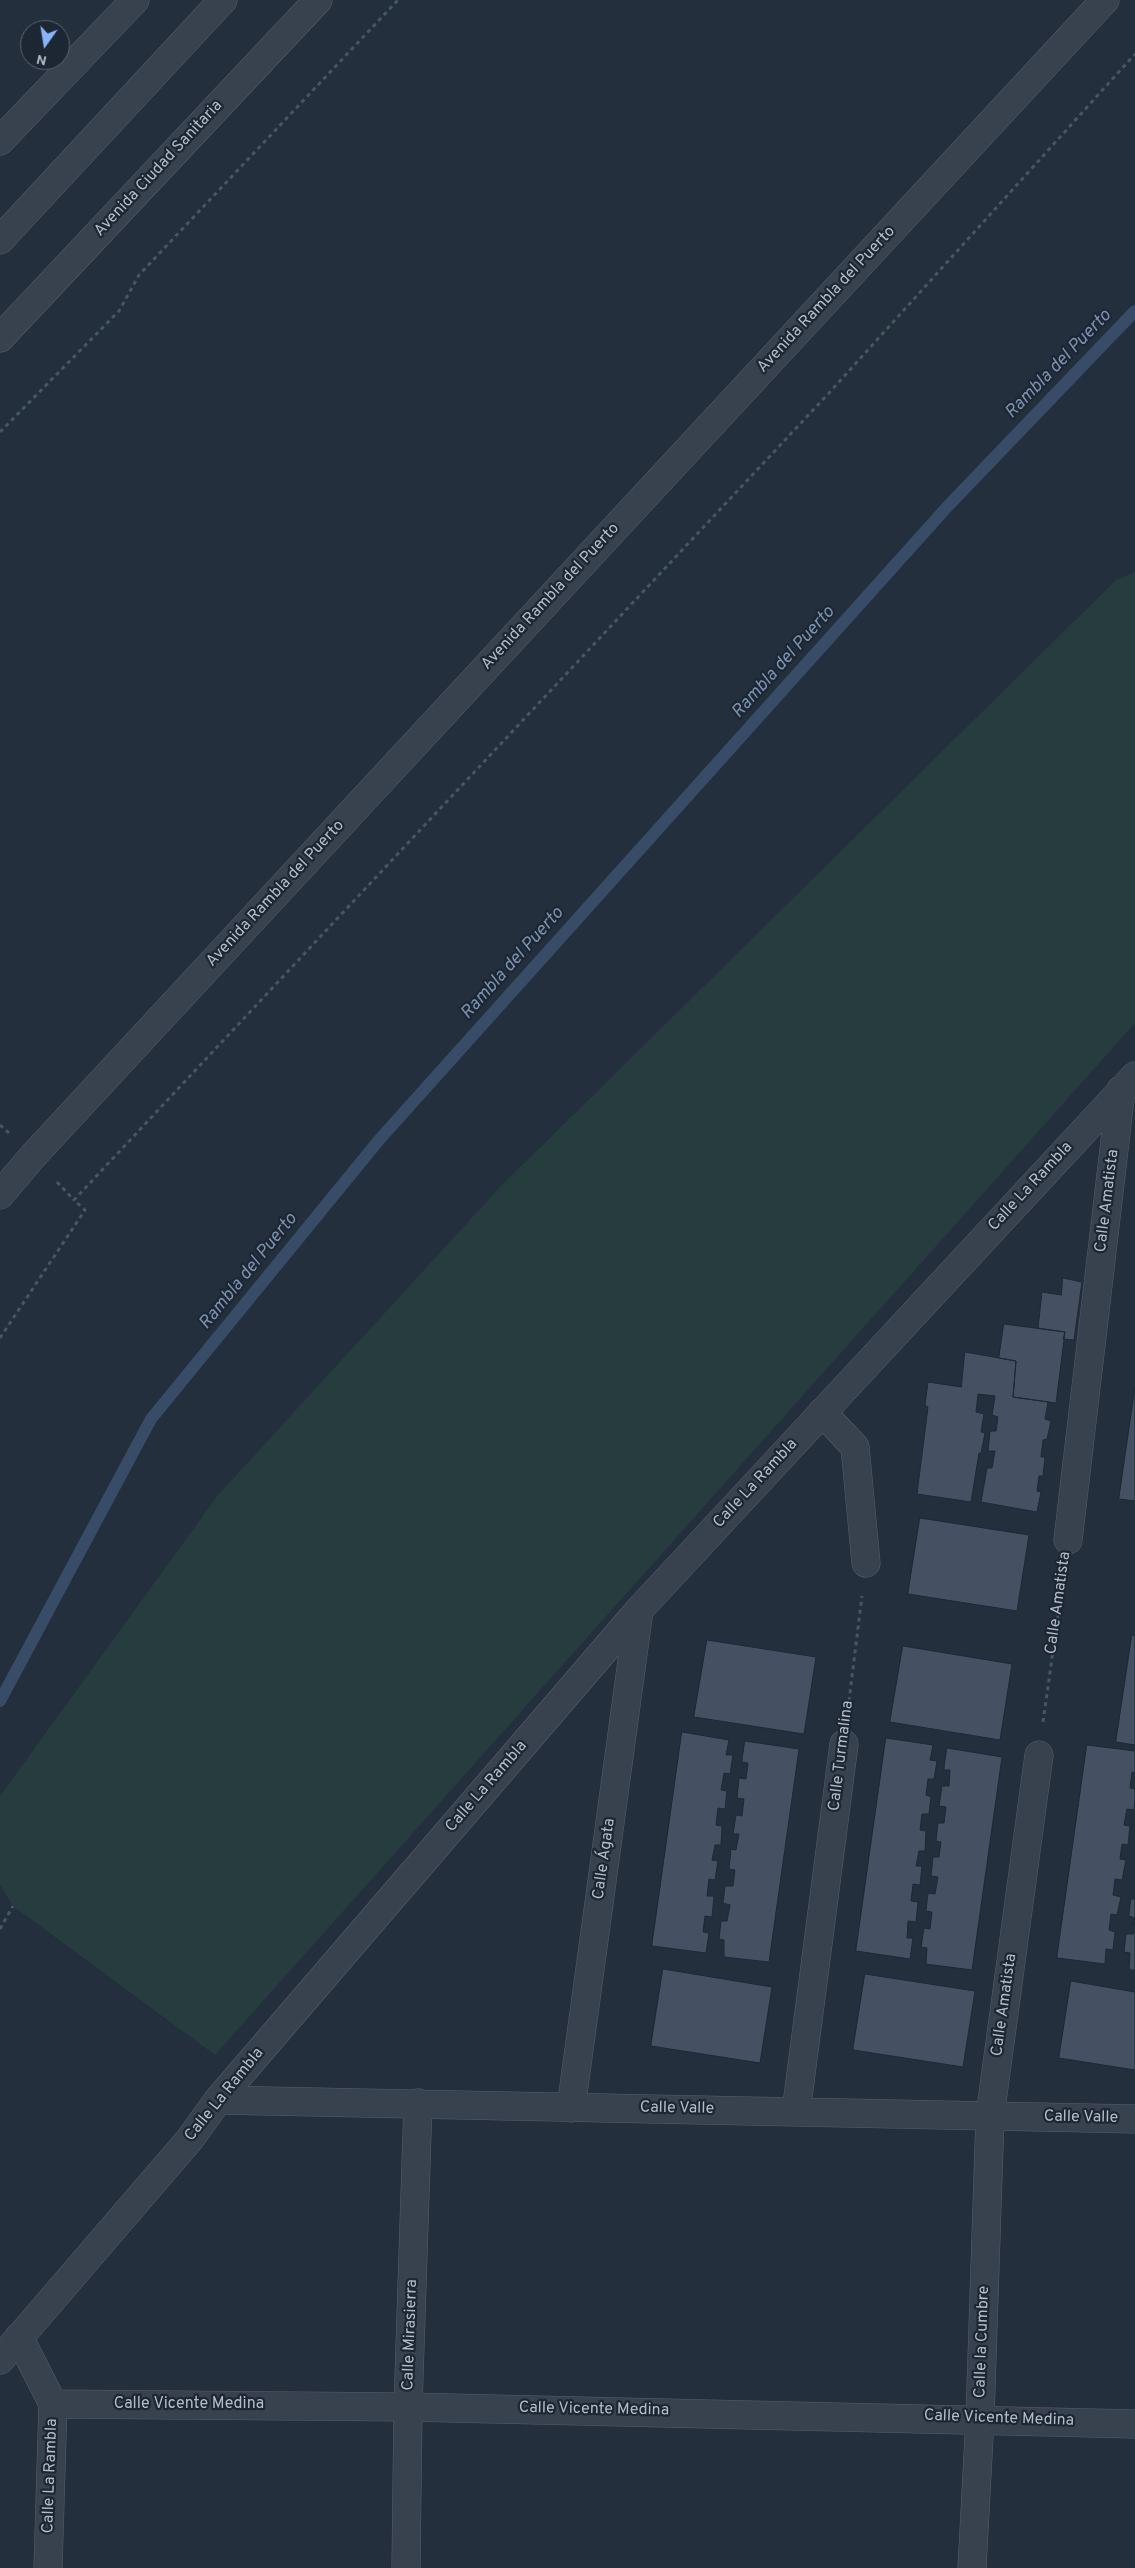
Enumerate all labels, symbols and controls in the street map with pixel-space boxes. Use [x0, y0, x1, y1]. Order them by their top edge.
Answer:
north arrow [20, 20, 70, 70]
text: N [35, 50, 49, 69]
street label: Avenida Ciudad Sanitaria [91, 97, 227, 241]
street label: Avenida Rambla del Puerto [754, 223, 900, 377]
water label: Rambla del Puerto [1001, 306, 1117, 424]
street label: Avenida Rambla del Puerto [478, 520, 624, 674]
water label: Rambla del Puerto [728, 602, 840, 724]
street label: Avenida Rambla del Puerto [203, 817, 349, 971]
water label: Rambla del Puerto [457, 903, 569, 1025]
street label: Calle La Rambla [985, 1138, 1077, 1236]
street label: Calle Amatista [1092, 1148, 1124, 1254]
water label: Rambla del Puerto [195, 1209, 303, 1335]
street label: Calle La Rambla [710, 1435, 802, 1533]
street label: Calle Amatista [1042, 1550, 1076, 1656]
street label: Calle Turmalina [826, 1700, 858, 1812]
street label: Calle La Rambla [442, 1737, 532, 1837]
street label: Calle Ágata [590, 1817, 620, 1901]
street label: Calle Amatista [988, 1952, 1022, 2058]
street label: Calle La Rambla [181, 2044, 269, 2146]
street label: Calle Valle [640, 2099, 714, 2119]
street label: Calle Valle [1044, 2108, 1118, 2128]
street label: Calle Mirasierra [399, 2279, 423, 2391]
street label: Calle la Cumbre [971, 2286, 995, 2398]
street label: Calle Vicente Medina [114, 2395, 264, 2415]
street label: Calle Vicente Medina [519, 2399, 669, 2421]
street label: Calle Vicente Medina [924, 2407, 1074, 2431]
street label: Calle La Rambla [39, 2418, 63, 2534]

